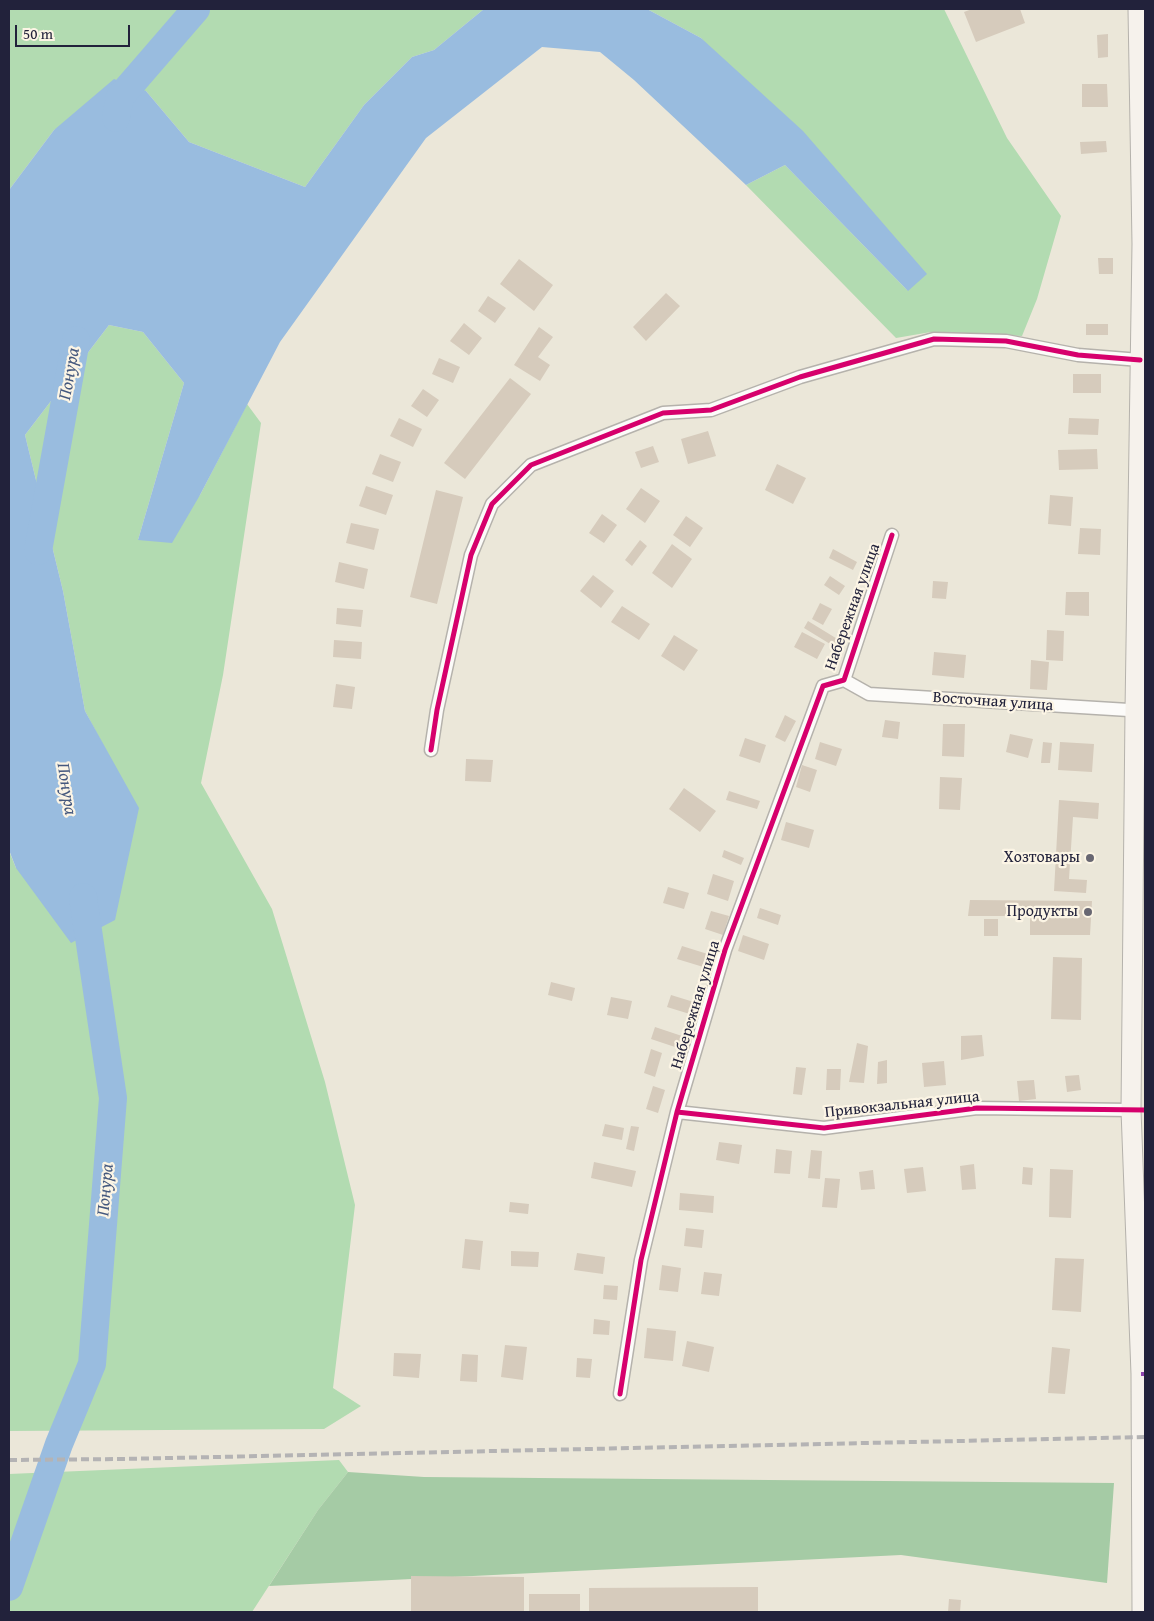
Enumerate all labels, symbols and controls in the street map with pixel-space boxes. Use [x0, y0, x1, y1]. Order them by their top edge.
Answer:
scale bar [18, 15, 132, 47]
text: 50 m [23, 23, 53, 44]
water label: Понура [55, 346, 85, 402]
street label: Набережная улица [821, 541, 885, 673]
street label: Восточная улица [932, 688, 1054, 716]
water label: Понура [51, 761, 81, 817]
place label: Хозтовары [1004, 848, 1080, 868]
marker: Хозтовары [1084, 852, 1096, 864]
place label: Продукты [1007, 902, 1078, 922]
marker: Продукты [1082, 906, 1094, 918]
street label: Набережная улица [667, 938, 725, 1072]
street label: Привокзальная улица [824, 1087, 980, 1123]
water label: Понура [93, 1163, 119, 1217]

